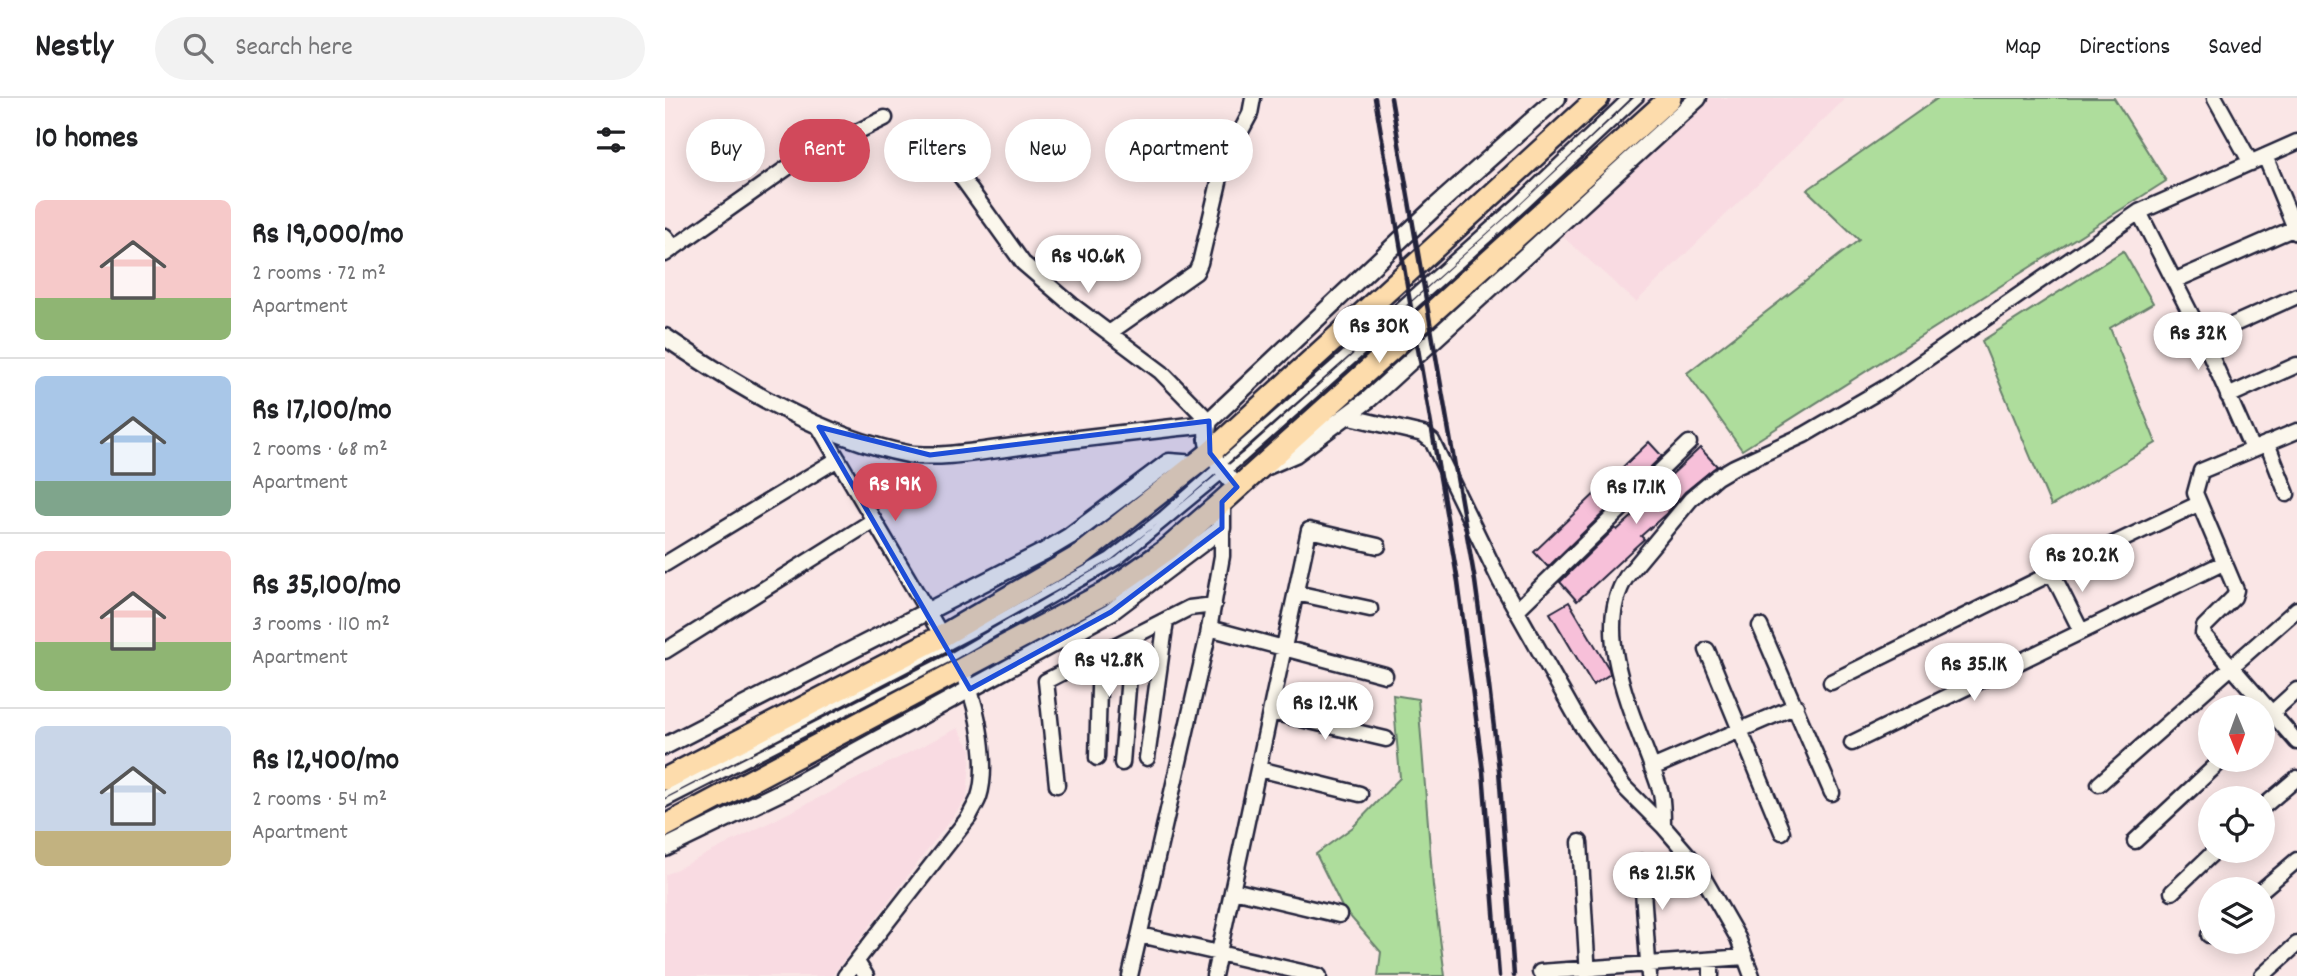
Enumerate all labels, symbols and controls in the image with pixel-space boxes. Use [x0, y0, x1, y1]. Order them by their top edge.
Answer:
search box [155, 17, 645, 80]
text: Nestly [35, 25, 113, 72]
icon: search [179, 29, 217, 67]
text: Search here [235, 30, 353, 67]
text: Map [2005, 31, 2041, 65]
text: Directions [2079, 31, 2170, 65]
text: Saved [2208, 31, 2262, 65]
text: 10 homes [35, 119, 138, 162]
chip: Buy [686, 119, 765, 182]
chip: Rent [779, 119, 870, 182]
chip: Filters [884, 119, 991, 182]
chip: New [1005, 119, 1091, 182]
chip: Apartment [1105, 119, 1253, 182]
icon: filters [592, 121, 630, 159]
text: Rs 19,000/mo [252, 215, 404, 258]
icon: home [91, 228, 175, 312]
pin: Rs 40.6K [1016, 236, 1160, 295]
text: Rs 40.6K [1051, 241, 1125, 274]
text: 2 rooms · 72 m² [252, 258, 386, 291]
text: Apartment [252, 291, 348, 324]
pin: Rs 30K [1322, 306, 1436, 365]
text: Rs 30K [1349, 311, 1409, 344]
pin: Rs 32K [2141, 313, 2255, 372]
text: Rs 32K [2169, 318, 2227, 351]
text: Rs 17,100/mo [252, 391, 392, 434]
icon: home [91, 404, 175, 488]
text: 2 rooms · 68 m² [252, 434, 388, 467]
pin: Rs 19K [838, 464, 952, 523]
pin: Rs 17.1K [1564, 466, 1708, 526]
text: Apartment [252, 467, 348, 500]
text: Rs 19K [869, 469, 921, 502]
text: Rs 17.1K [1606, 472, 1666, 505]
pin: Rs 20.2K [2010, 534, 2154, 594]
text: Rs 20.2K [2045, 540, 2119, 573]
text: Rs 35,100/mo [252, 566, 401, 609]
icon: home [91, 579, 175, 663]
text: 3 rooms · 110 m² [252, 609, 390, 642]
pin: Rs 42.8K [1037, 640, 1181, 699]
text: Apartment [252, 642, 348, 675]
pin: Rs 35.1K [1902, 644, 2046, 703]
text: Rs 42.8K [1074, 645, 1144, 678]
text: Rs 35.1K [1941, 649, 2007, 682]
pin: Rs 12.4K [1253, 682, 1397, 742]
text: Rs 12.4K [1292, 688, 1358, 721]
north arrow [2198, 695, 2275, 772]
map controls [2198, 695, 2275, 954]
text: Rs 12,400/mo [252, 741, 399, 784]
icon: home [91, 754, 175, 838]
text: 2 rooms · 54 m² [252, 784, 387, 817]
button: locate [2198, 786, 2275, 863]
text: Apartment [252, 817, 348, 850]
pin: Rs 21.5K [1590, 852, 1734, 912]
text: Rs 21.5K [1629, 858, 1695, 891]
button: layers [2198, 877, 2275, 954]

